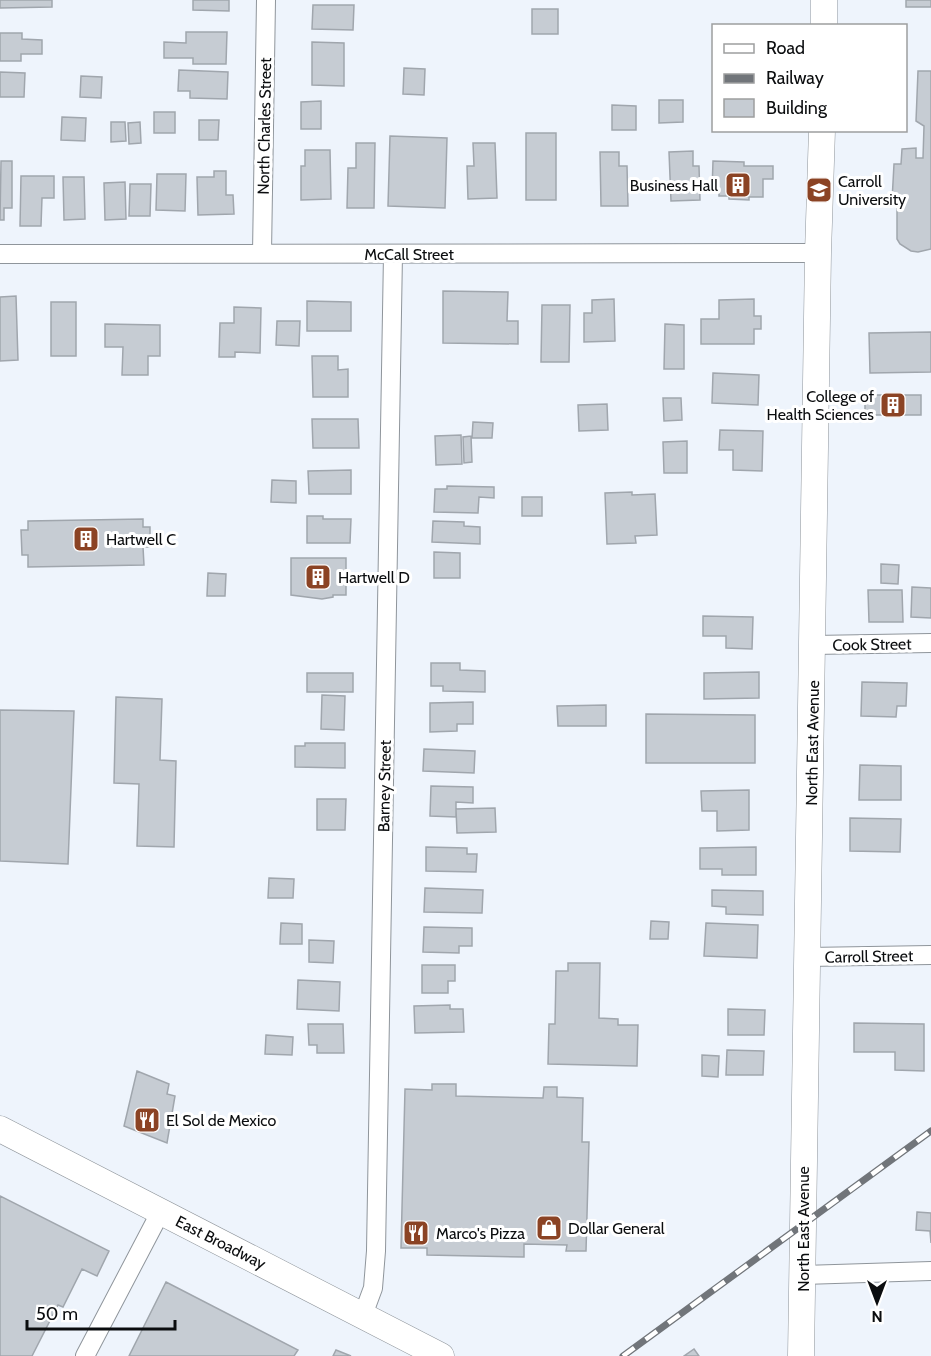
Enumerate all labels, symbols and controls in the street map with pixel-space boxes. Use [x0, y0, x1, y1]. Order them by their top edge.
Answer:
legend [712, 24, 907, 132]
text: Road [766, 37, 805, 59]
street label: North Charles Street [254, 57, 275, 195]
text: Railway [766, 67, 824, 89]
text: Building [766, 97, 828, 119]
building icon: Business Hall [723, 170, 753, 200]
place label: Carroll University [838, 172, 906, 209]
school or university icon: Carroll University [804, 175, 834, 205]
place label: Business Hall [630, 176, 718, 195]
street label: McCall Street [364, 245, 454, 264]
place label: College of Health Sciences [767, 387, 875, 424]
building icon: College of Health Sciences [878, 390, 908, 420]
building icon: Hartwell C [71, 524, 101, 554]
place label: Hartwell C [106, 530, 176, 549]
building icon: Hartwell D [303, 562, 333, 592]
place label: Hartwell D [338, 568, 410, 587]
street label: Cook Street [832, 634, 912, 655]
street label: North East Avenue [802, 680, 823, 806]
street label: Barney Street [374, 739, 395, 832]
street label: Carroll Street [825, 946, 914, 967]
restaurant icon: El Sol de Mexico [132, 1105, 162, 1135]
place label: El Sol de Mexico [166, 1111, 276, 1130]
street label: North East Avenue [794, 1166, 813, 1292]
street label: East Broadway [172, 1212, 269, 1273]
shop icon: Dollar General [534, 1213, 564, 1243]
restaurant icon: Marco's Pizza [401, 1218, 431, 1248]
place label: Dollar General [568, 1219, 665, 1238]
place label: Marco's Pizza [436, 1224, 525, 1243]
north arrow [847, 1272, 907, 1332]
scale bar [27, 1293, 176, 1331]
text: 50 m [36, 1303, 78, 1325]
text: N [871, 1307, 883, 1326]

